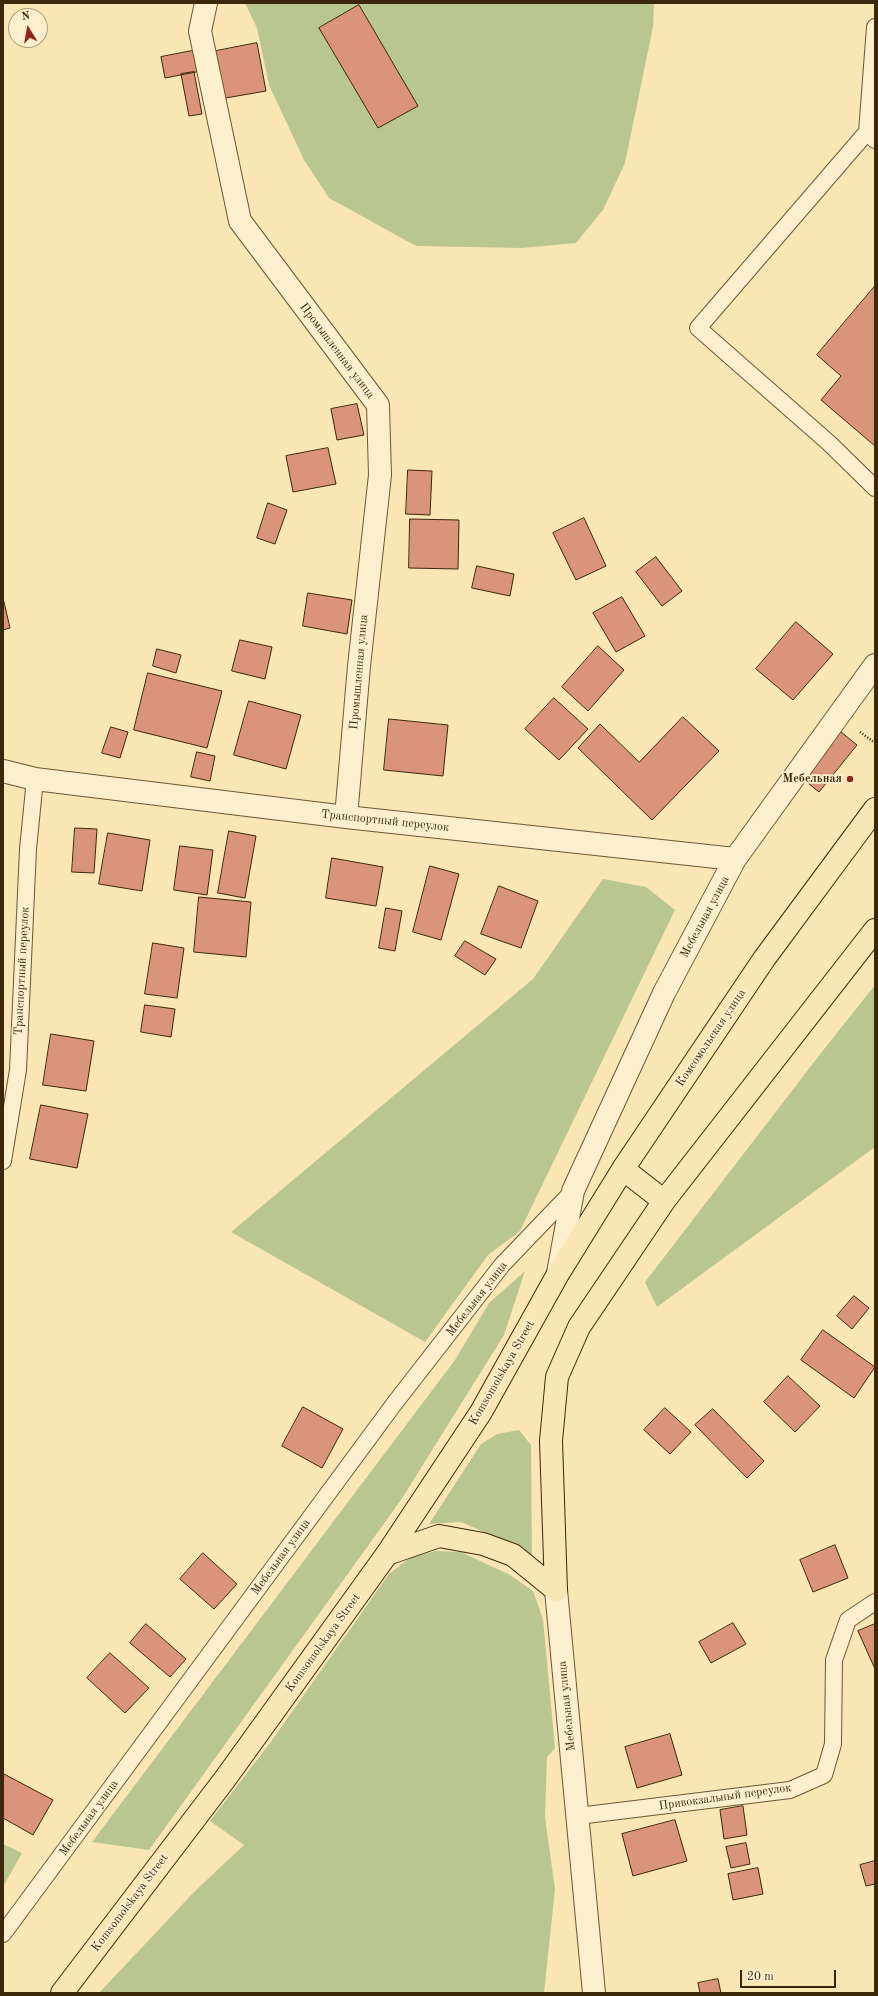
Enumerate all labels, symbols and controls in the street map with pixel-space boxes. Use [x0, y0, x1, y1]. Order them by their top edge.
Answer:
north arrow [8, 8, 48, 48]
text: N [21, 11, 31, 23]
street label: Промышленная улица [296, 300, 378, 402]
street label: Промышленная улица [347, 614, 371, 730]
place label: Мебельная [783, 772, 842, 786]
marker: Мебельная [845, 774, 855, 784]
street label: Транспортный переулок [320, 807, 450, 835]
street label: Мебельная улица [677, 874, 733, 960]
street label: Транспортный переулок [11, 906, 33, 1036]
street label: Комсомольская улица [673, 986, 749, 1090]
street label: Мебельная улица [443, 1259, 511, 1339]
street label: Komsomolskaya Street [466, 1318, 538, 1428]
street label: Мебельная улица [248, 1516, 314, 1598]
street label: Komsomolskaya Street [282, 1591, 364, 1695]
street label: Мебельная улица [555, 1660, 579, 1752]
street label: Мебельная улица [56, 1777, 122, 1859]
street label: Привокзальный переулок [658, 1781, 792, 1813]
street label: Komsomolskaya Street [89, 1851, 171, 1955]
scale bar [742, 1962, 838, 1988]
text: 20 m [747, 1971, 774, 1983]

